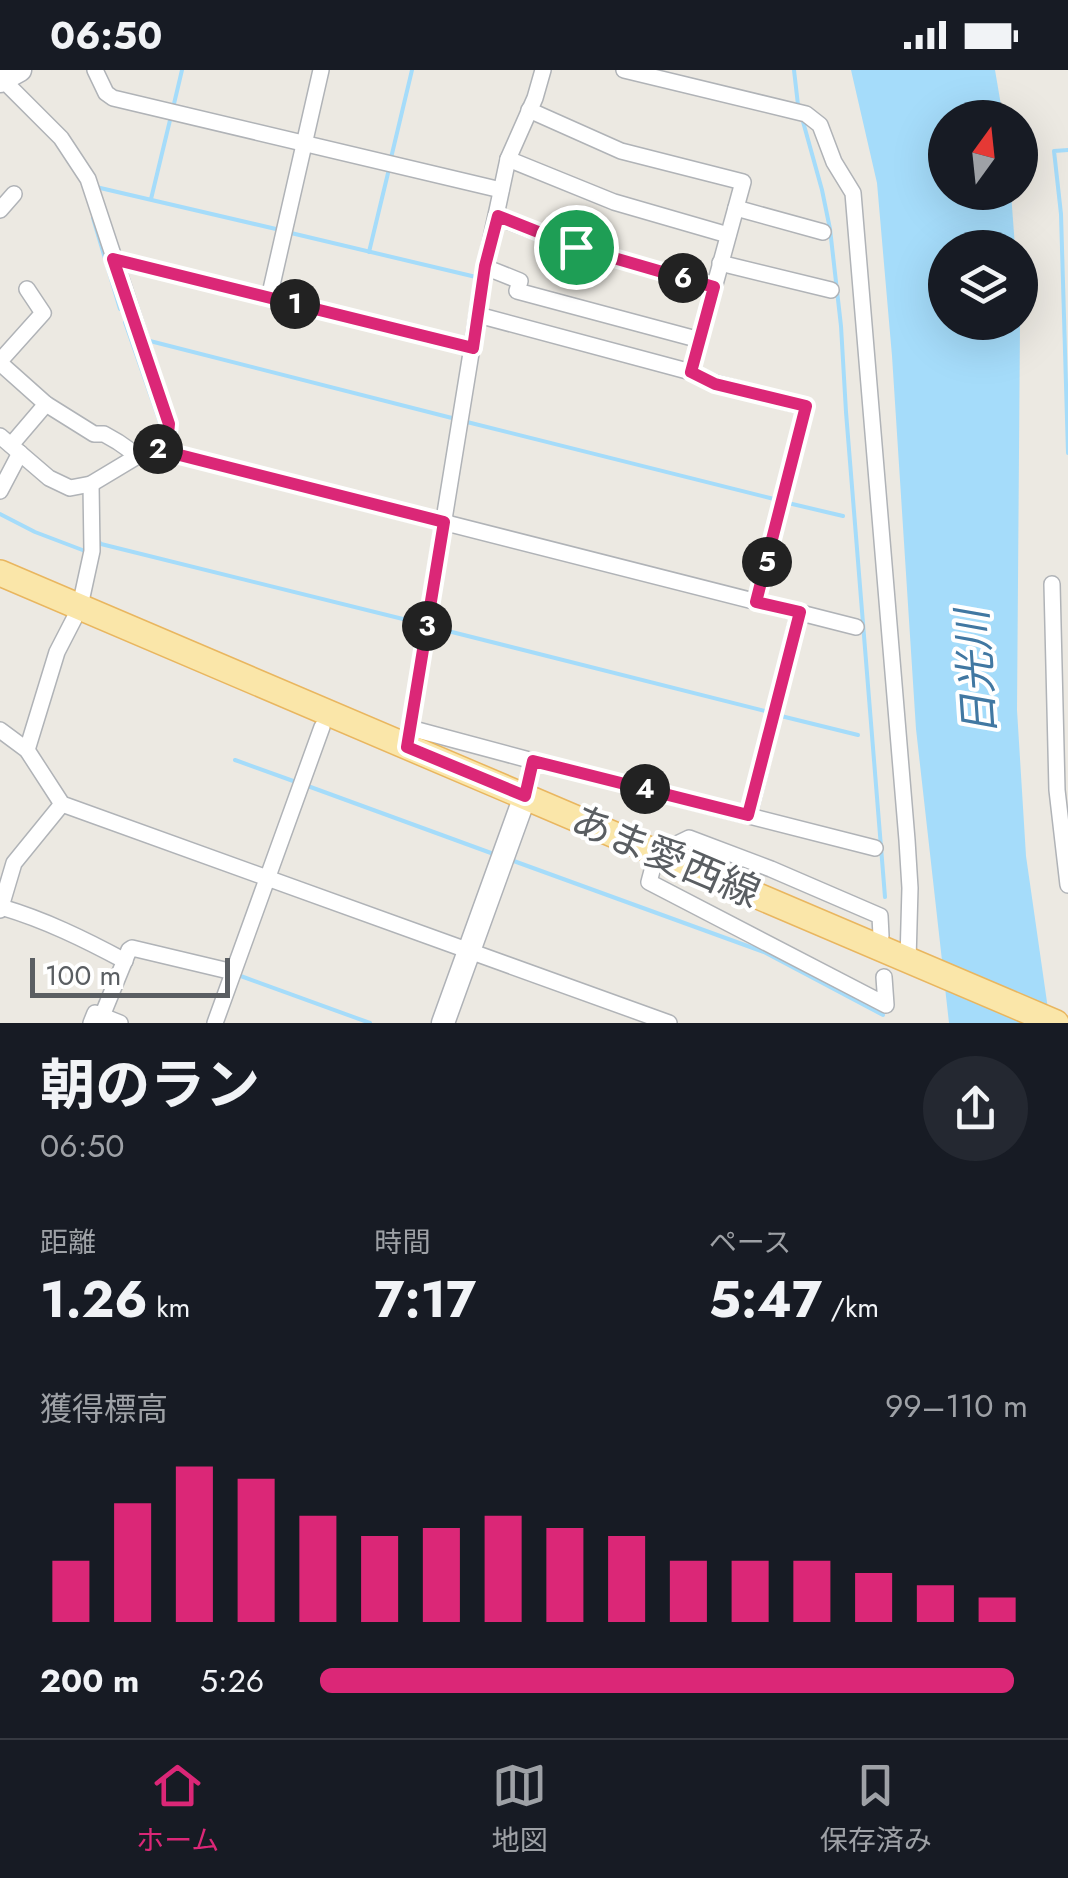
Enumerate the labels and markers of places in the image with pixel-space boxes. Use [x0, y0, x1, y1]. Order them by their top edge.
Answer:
pin [534, 205, 619, 290]
pin: 6 [658, 253, 708, 303]
pin: 1 [270, 279, 320, 329]
pin: 2 [133, 424, 183, 474]
pin: 5 [742, 537, 792, 587]
pin: 3 [402, 601, 452, 651]
pin: 4 [620, 764, 670, 814]

